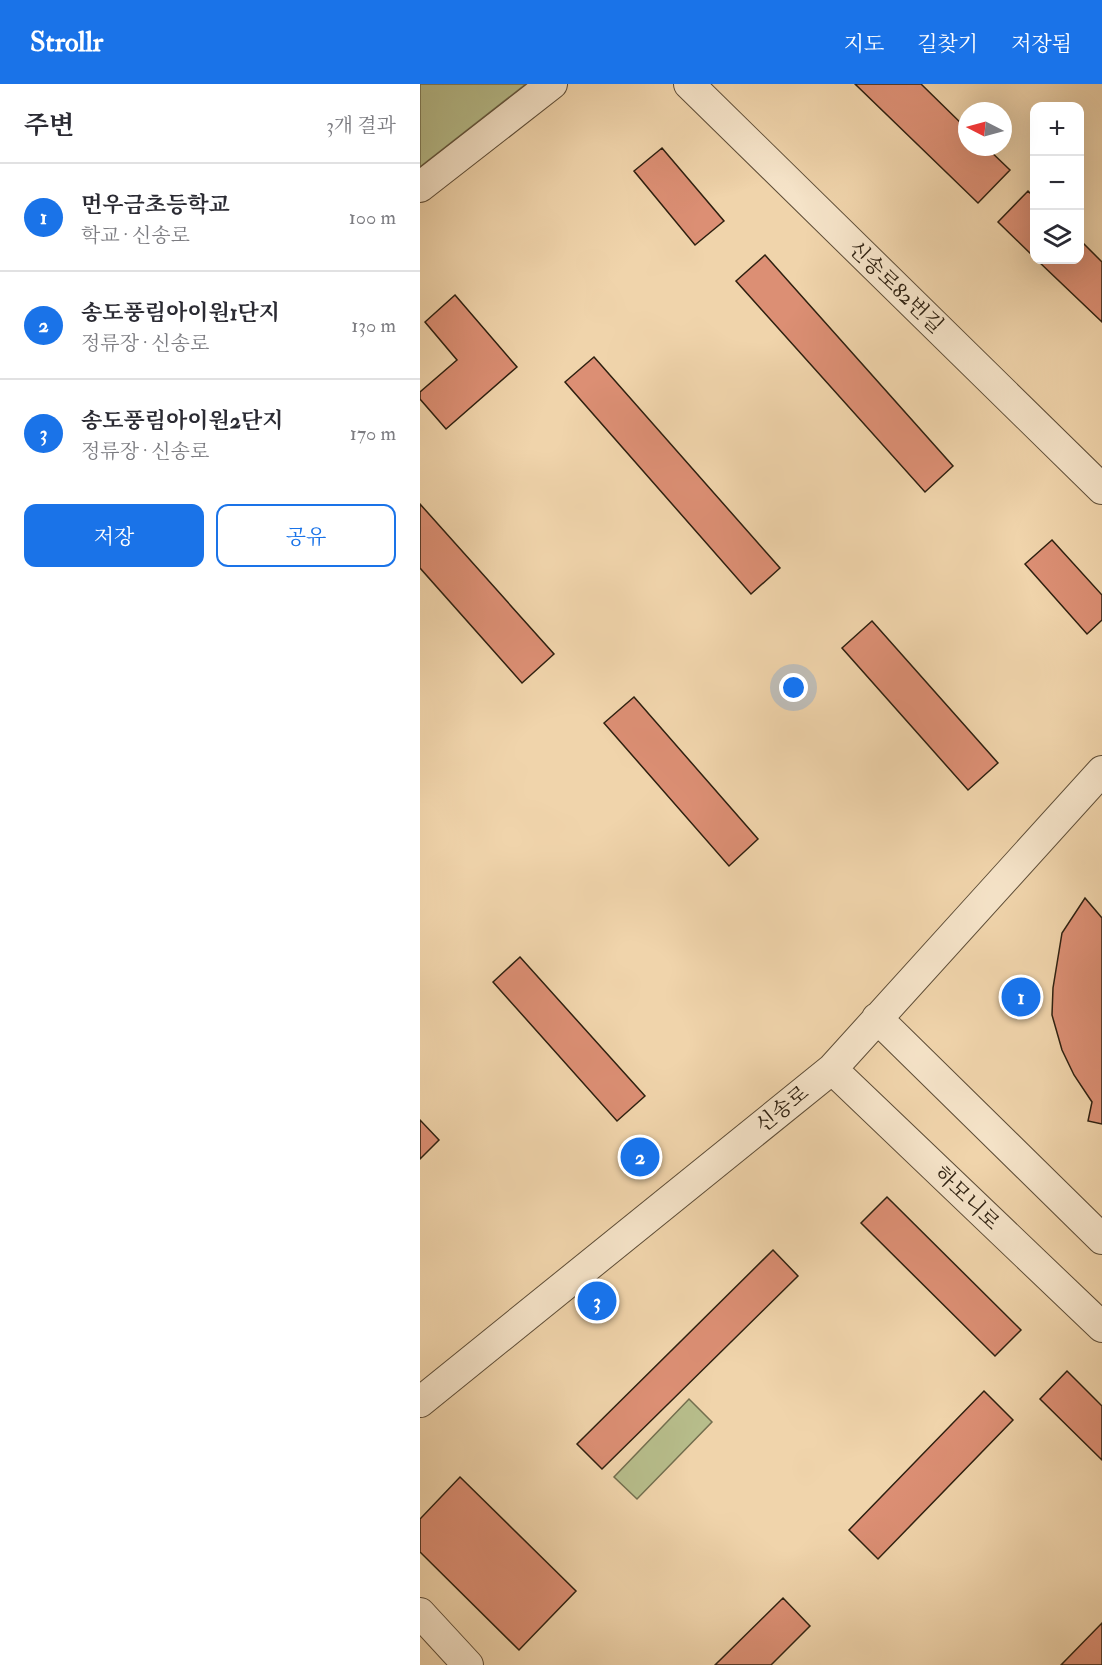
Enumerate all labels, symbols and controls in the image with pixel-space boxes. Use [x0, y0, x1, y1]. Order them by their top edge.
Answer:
text: Strollr [30, 25, 103, 60]
text: 지도 [844, 31, 884, 58]
text: 길찾기 [917, 31, 978, 58]
text: 저장됨 [1011, 31, 1072, 58]
north arrow [958, 102, 1012, 156]
map controls [1030, 102, 1084, 264]
button: + [1030, 102, 1084, 156]
text: 주변 [24, 110, 74, 142]
text: 3개 결과 [326, 113, 396, 138]
button: − [1030, 156, 1084, 210]
text: 먼우금초등학교 [81, 191, 230, 219]
text: 1 [40, 205, 47, 230]
text: 100 m [349, 205, 396, 230]
button: layers [1030, 210, 1084, 264]
text: 학교 · 신송로 [81, 223, 190, 248]
street label: 신송로82번길 [842, 235, 949, 339]
text: 송도풍림아이원1단지 [81, 299, 280, 327]
text: 2 [38, 313, 49, 338]
text: 130 m [351, 313, 396, 338]
text: 정류장 · 신송로 [81, 331, 209, 356]
text: 송도풍림아이원2단지 [81, 407, 283, 435]
text: 3 [40, 421, 47, 446]
text: 170 m [350, 421, 396, 446]
text: 정류장 · 신송로 [81, 439, 209, 464]
button: 저장 [24, 504, 204, 567]
button: 공유 [216, 504, 396, 567]
your location [779, 673, 808, 702]
pin: 1 [1002, 974, 1040, 1020]
street label: 신송로 [750, 1080, 814, 1139]
pin: 2 [620, 1134, 660, 1180]
street label: 하모니로 [928, 1160, 1005, 1236]
pin: 3 [578, 1278, 616, 1324]

